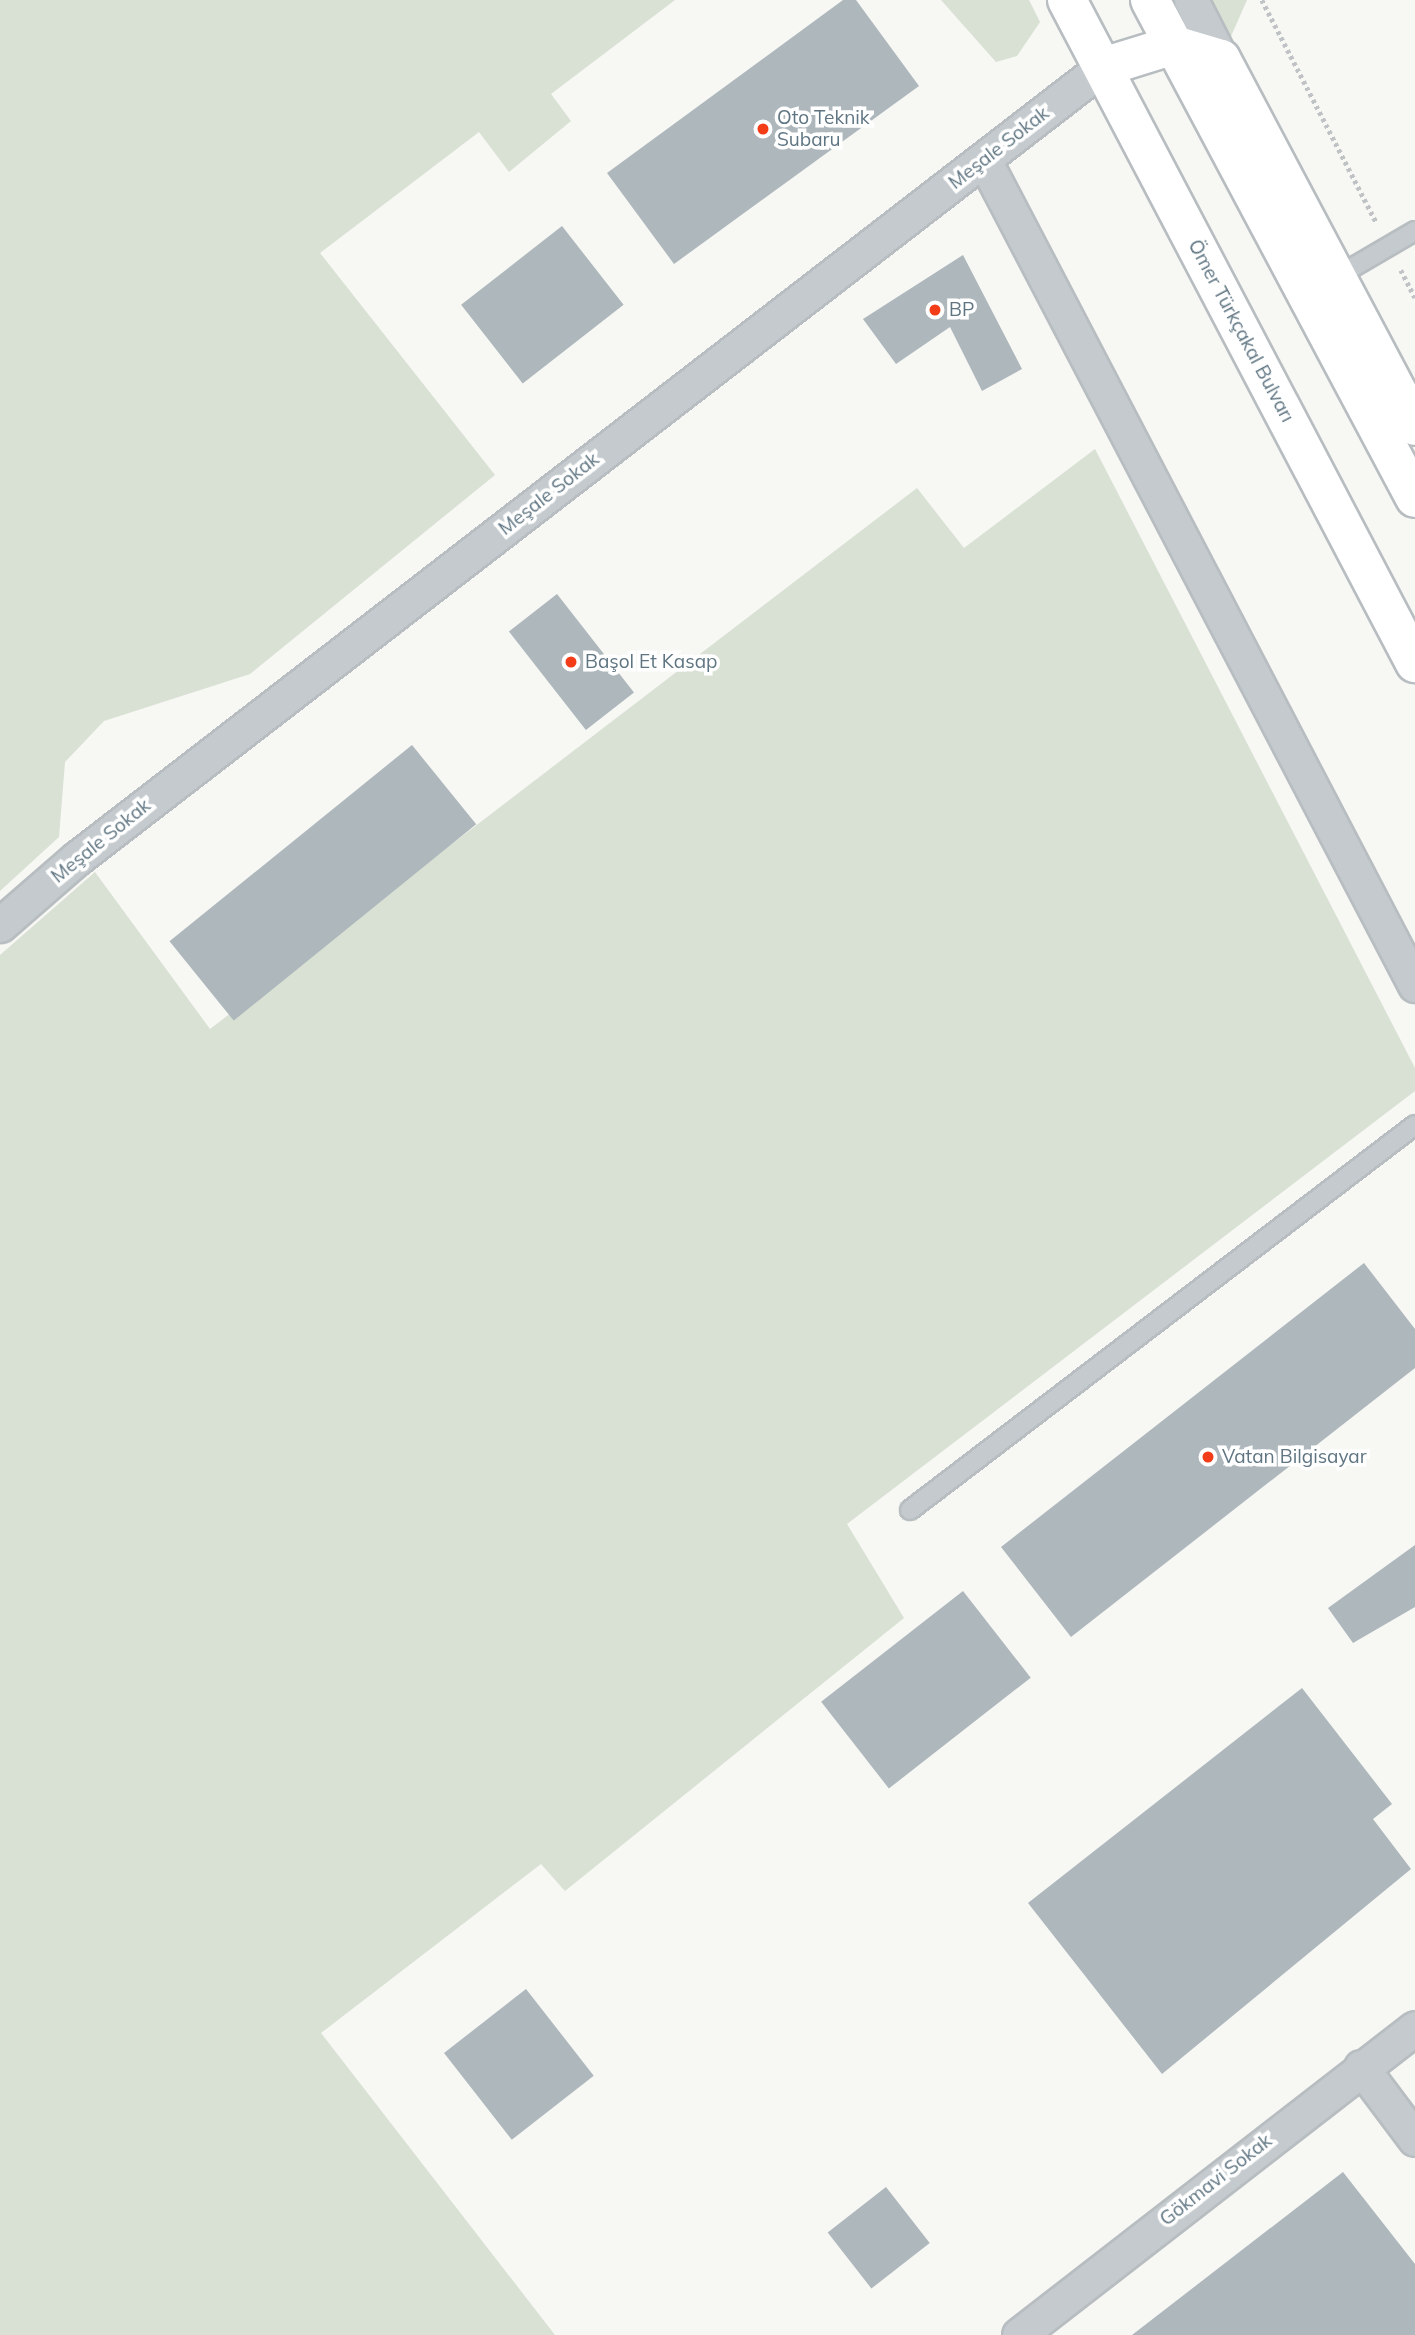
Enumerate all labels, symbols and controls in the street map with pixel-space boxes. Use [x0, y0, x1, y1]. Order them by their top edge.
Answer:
street label: Meşale Sokak [944, 102, 1054, 194]
place label: Oto Teknik Subaru [777, 107, 870, 151]
marker: Oto Teknik Subaru [755, 121, 771, 137]
street label: Ömer Türkçakal Bulvarı [1183, 236, 1299, 426]
place label: BP [949, 299, 974, 321]
marker: BP [927, 302, 943, 318]
street label: Meşale Sokak [494, 448, 604, 540]
place label: Başol Et Kasap [585, 651, 717, 673]
marker: Başol Et Kasap [563, 654, 579, 670]
street label: Meşale Sokak [47, 794, 155, 888]
place label: Vatan Bilgisayar [1222, 1446, 1367, 1468]
marker: Vatan Bilgisayar [1200, 1449, 1216, 1465]
street label: Gökmavi Sokak [1156, 2129, 1276, 2231]

